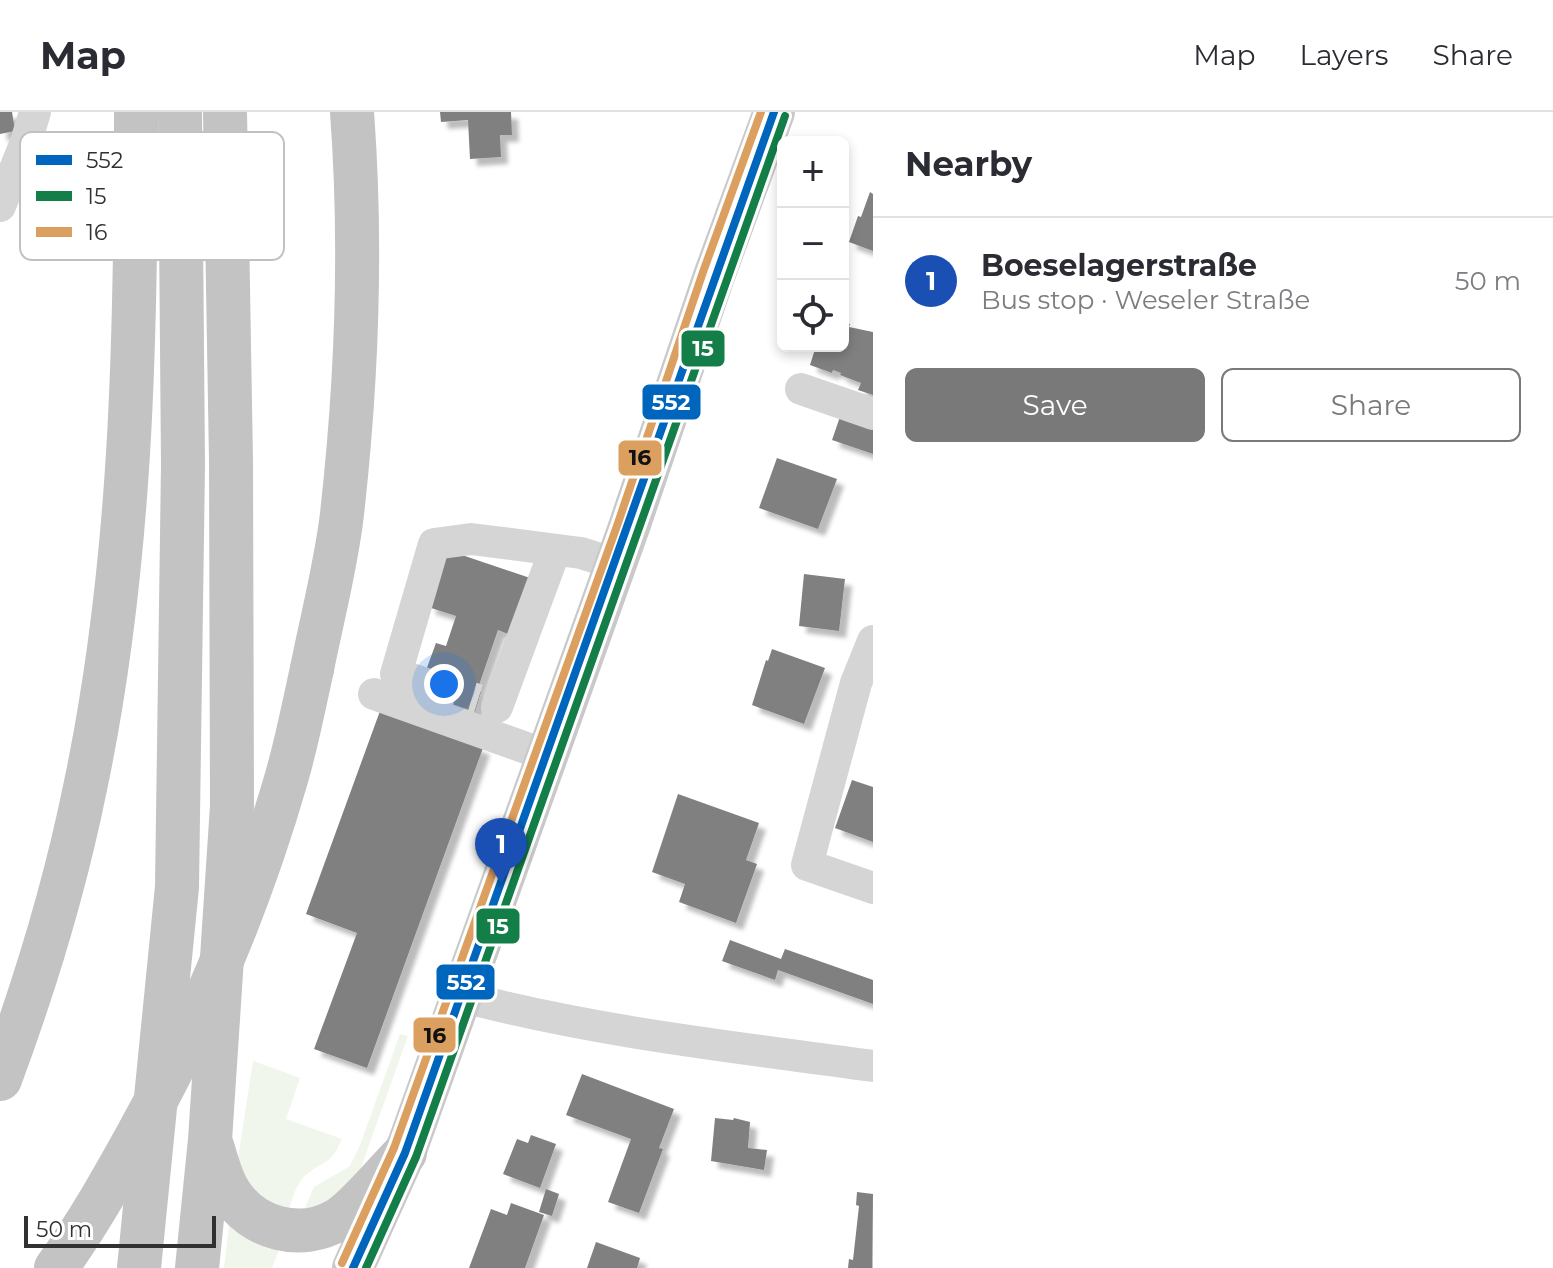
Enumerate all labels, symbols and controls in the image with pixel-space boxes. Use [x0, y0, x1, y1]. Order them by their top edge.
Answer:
text: Map [40, 32, 126, 79]
text: Map [1193, 38, 1256, 72]
text: Layers [1300, 38, 1389, 72]
text: Share [1433, 38, 1513, 72]
legend [20, 132, 284, 260]
map controls [777, 136, 849, 352]
button: + [777, 136, 849, 208]
text: Nearby [905, 143, 1032, 185]
text: 552 [86, 147, 123, 174]
text: 15 [86, 183, 106, 210]
button: − [777, 208, 849, 280]
text: 16 [86, 219, 107, 246]
text: Boeselagerstraße [981, 247, 1257, 284]
text: 1 [926, 265, 936, 297]
text: 50 m [1455, 265, 1521, 297]
button: locate [777, 280, 849, 352]
text: Bus stop · Weseler Straße [981, 284, 1310, 316]
line badge: 15 [680, 329, 726, 368]
text: 15 [692, 335, 714, 362]
button: Save [905, 368, 1205, 442]
button: Share [1221, 368, 1521, 442]
line badge: 552 [641, 383, 702, 421]
text: 552 [652, 389, 690, 416]
line badge: 16 [617, 439, 663, 477]
text: 16 [629, 444, 651, 471]
your location [424, 664, 464, 704]
pin: 1 [475, 818, 527, 884]
line badge: 15 [475, 907, 521, 945]
text: 15 [487, 913, 509, 940]
line badge: 552 [435, 963, 496, 1001]
text: 552 [447, 969, 485, 996]
line badge: 16 [412, 1016, 457, 1054]
text: 16 [424, 1022, 446, 1049]
scale bar [24, 1212, 216, 1248]
text: 50 m [36, 1216, 92, 1243]

